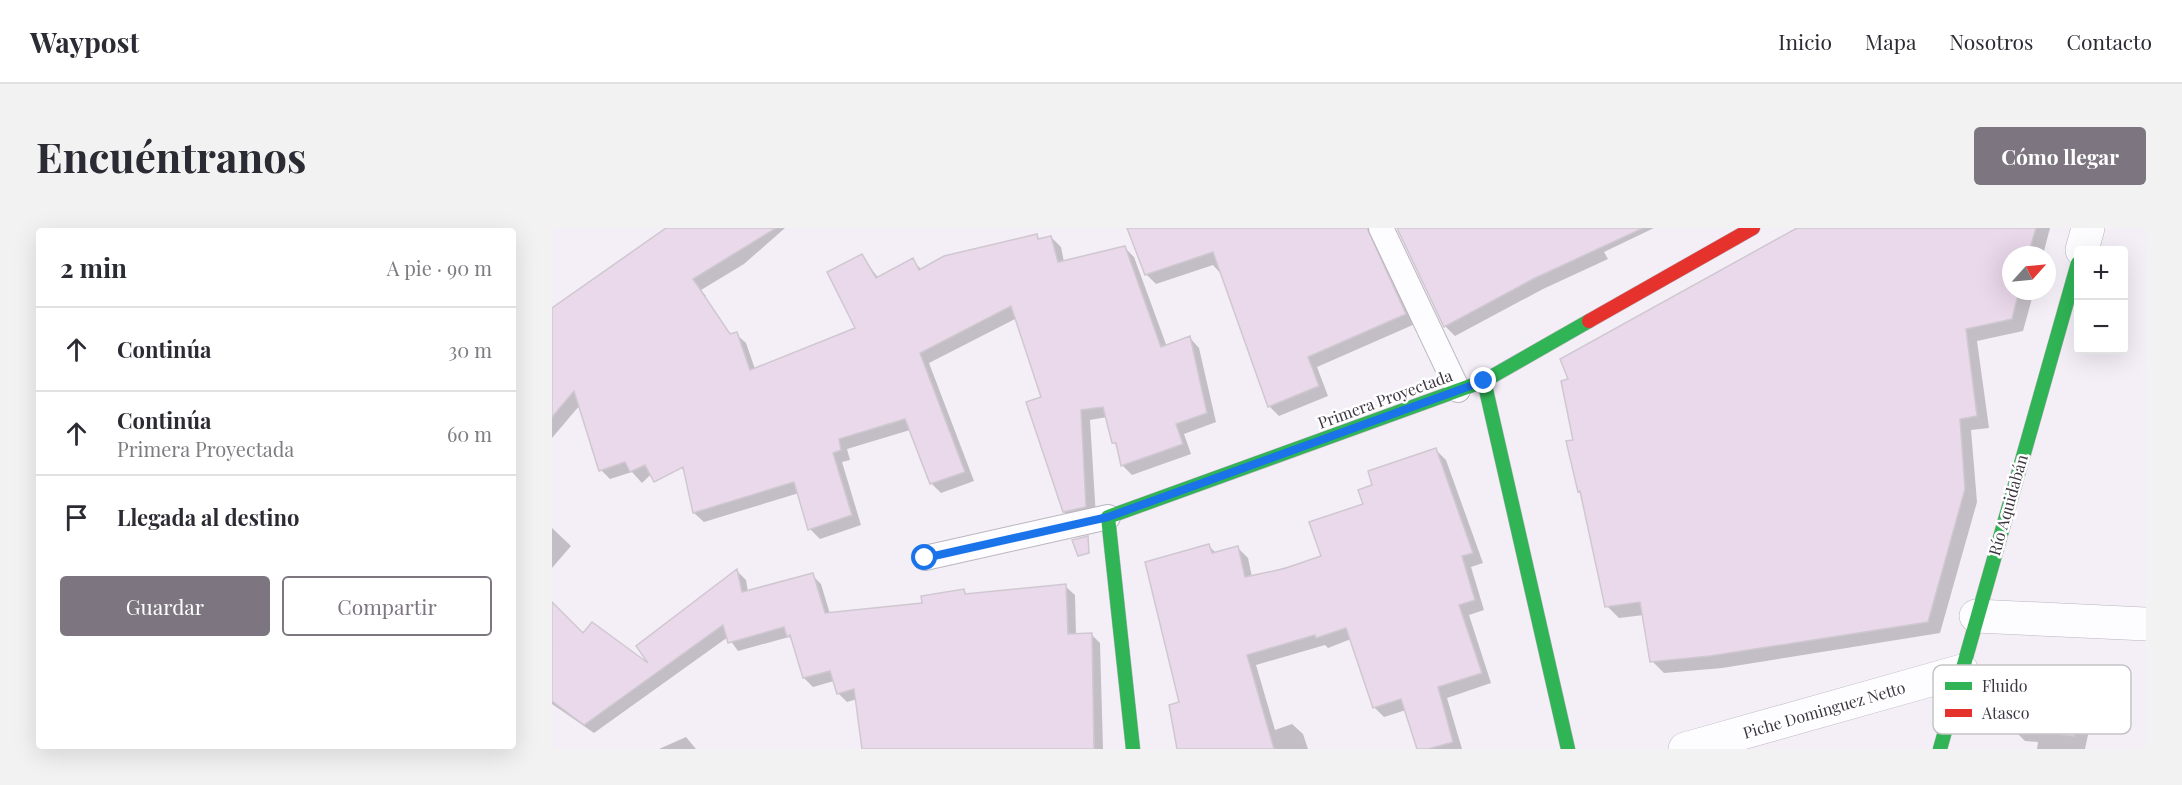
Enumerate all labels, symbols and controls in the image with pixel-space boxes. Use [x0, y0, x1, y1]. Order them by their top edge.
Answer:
text: Waypost [30, 23, 139, 60]
text: Inicio [1778, 27, 1832, 55]
text: Mapa [1865, 27, 1916, 55]
text: Nosotros [1949, 27, 2033, 55]
text: Contacto [2066, 27, 2152, 55]
button: Cómo llegar [1974, 127, 2146, 185]
text: Encuéntranos [36, 128, 306, 184]
north arrow [2002, 246, 2056, 300]
map controls [2074, 246, 2128, 354]
button: + [2074, 246, 2128, 300]
text: 2 min [60, 250, 127, 285]
text: A pie · 90 m [387, 254, 492, 281]
button: − [2074, 300, 2128, 354]
icon: ahead [60, 333, 93, 366]
text: Continúa [117, 334, 211, 364]
text: 30 m [448, 336, 492, 363]
street label: Primera Proyectada [1315, 364, 1455, 433]
route end [1470, 367, 1496, 393]
text: Continúa [117, 405, 211, 435]
icon: ahead [60, 417, 93, 450]
text: 60 m [447, 420, 492, 447]
text: Primera Proyectada [117, 435, 294, 462]
street label: Río Aquidabán [1983, 451, 2032, 558]
icon: arrive [60, 501, 93, 534]
text: Llegada al destino [117, 502, 299, 532]
route start [911, 544, 937, 570]
button: Guardar [60, 576, 270, 636]
button: Compartir [282, 576, 492, 636]
legend [1933, 665, 2131, 734]
text: Fluido [1982, 675, 2028, 696]
street label: Piche Dominguez Netto [1740, 676, 1908, 743]
text: Atasco [1981, 702, 2030, 723]

